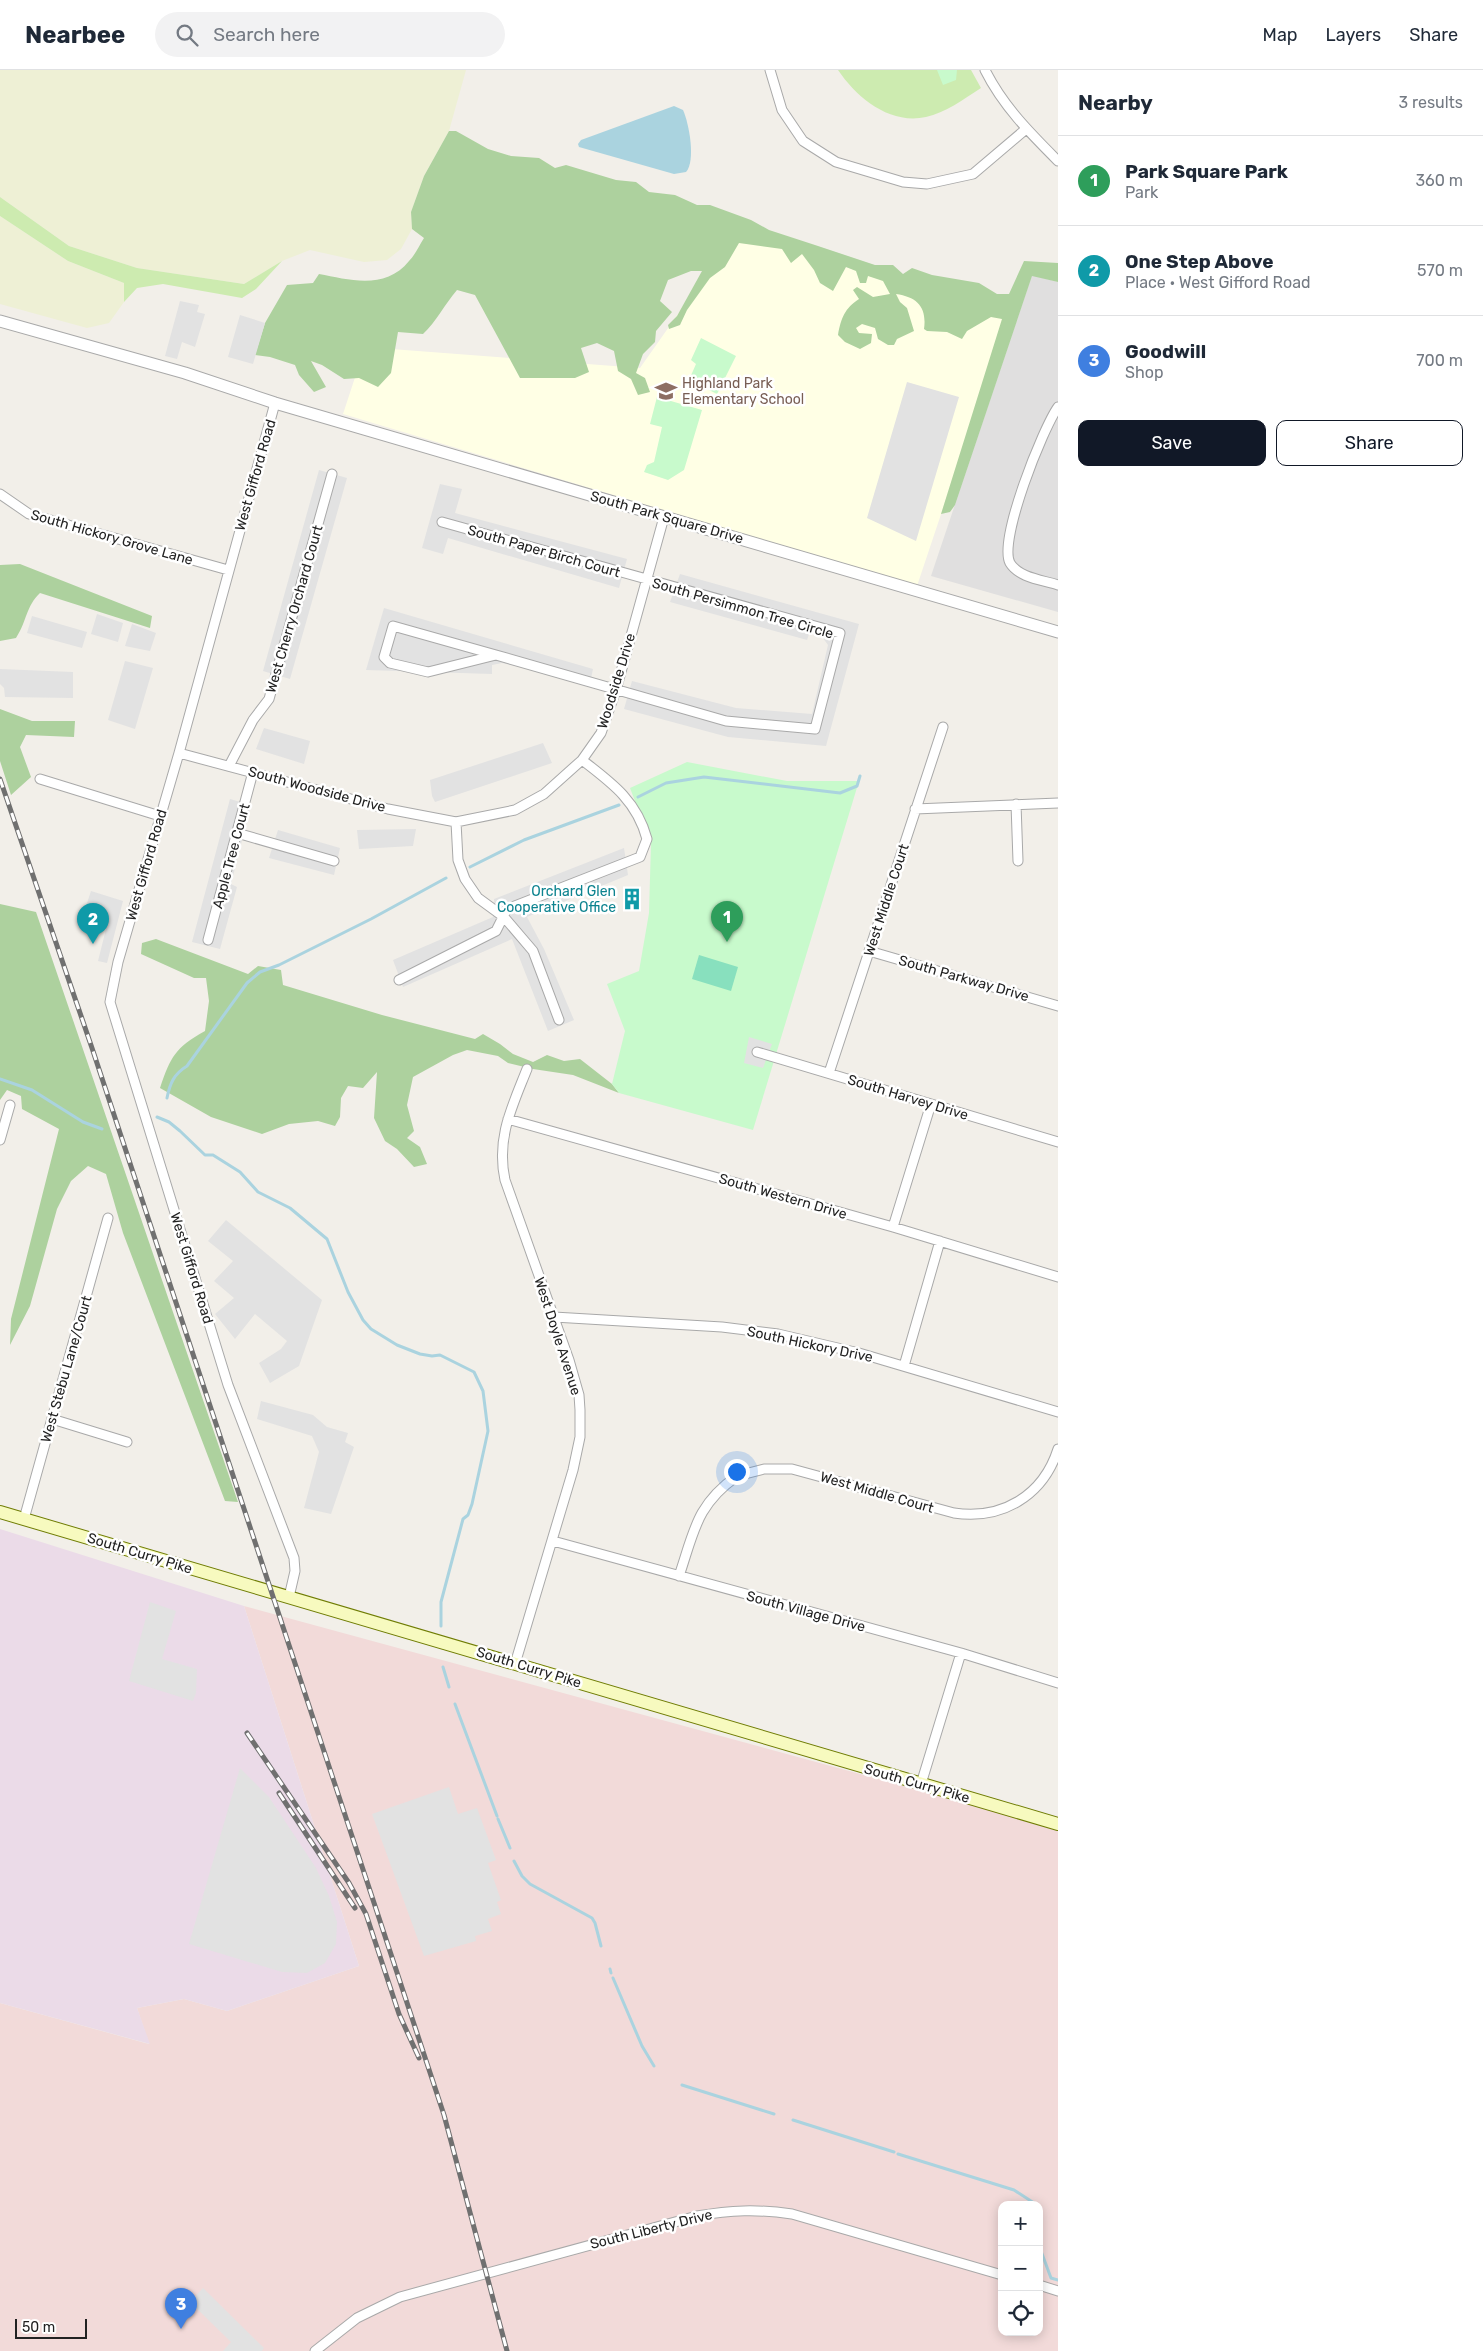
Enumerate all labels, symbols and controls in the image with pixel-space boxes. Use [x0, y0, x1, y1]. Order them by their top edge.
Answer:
search box [155, 12, 505, 57]
text: Nearbee [25, 21, 125, 49]
icon: search [173, 21, 201, 49]
text: Search here [213, 23, 320, 46]
text: Map [1263, 24, 1298, 46]
text: Layers [1326, 24, 1381, 46]
text: Share [1409, 24, 1458, 46]
text: Nearby [1078, 90, 1153, 115]
text: 3 results [1398, 93, 1463, 112]
text: Park Square Park [1125, 160, 1288, 183]
text: 1 [1090, 171, 1098, 190]
text: 360 m [1415, 171, 1463, 190]
text: Park [1125, 183, 1158, 202]
text: One Step Above [1125, 250, 1273, 273]
text: 2 [1089, 261, 1099, 280]
text: 570 m [1417, 261, 1463, 280]
text: Place · West Gifford Road [1125, 273, 1311, 292]
text: Goodwill [1125, 340, 1206, 363]
text: 3 [1089, 351, 1099, 370]
text: 700 m [1416, 351, 1463, 370]
text: Shop [1125, 363, 1163, 382]
place label: Highland Park Elementary School [682, 375, 804, 408]
school or university icon: Highland Park Elementary School [653, 378, 679, 404]
street label: West Gifford Road [231, 417, 280, 533]
button: Save [1078, 420, 1266, 466]
button: Share [1276, 420, 1463, 466]
street label: South Park Square Drive [588, 487, 745, 548]
street label: South Hickory Grove Lane [29, 506, 195, 569]
street label: South Paper Birch Court [466, 522, 623, 582]
street label: West Cherry Orchard Court [262, 523, 327, 695]
street label: South Persimmon Tree Circle [650, 574, 836, 643]
street label: Woodside Drive [594, 631, 639, 731]
street label: South Woodside Drive [246, 763, 388, 816]
street label: Apple Tree Court [209, 801, 254, 911]
street label: West Gifford Road [122, 807, 171, 923]
street label: West Middle Court [860, 841, 913, 959]
place label: Orchard Glen Cooperative Office [497, 883, 616, 916]
building icon: Orchard Glen Cooperative Office [619, 886, 645, 912]
pin: 1 [711, 901, 743, 942]
pin: 2 [77, 903, 109, 944]
street label: South Parkway Drive [897, 952, 1031, 1005]
street label: South Harvey Drive [846, 1071, 970, 1124]
street label: South Western Drive [717, 1170, 849, 1223]
street label: West Gifford Road [167, 1210, 217, 1326]
street label: West Doyle Avenue [530, 1275, 585, 1398]
street label: West Stebu Lane/Court [37, 1293, 96, 1444]
street label: South Hickory Drive [745, 1323, 875, 1366]
your location [724, 1459, 750, 1485]
street label: West Middle Court [818, 1468, 936, 1517]
street label: South Curry Pike [85, 1529, 195, 1578]
street label: South Village Drive [744, 1587, 867, 1636]
street label: South Curry Pike [474, 1643, 584, 1692]
street label: South Curry Pike [862, 1760, 972, 1807]
map controls [998, 2201, 1043, 2336]
button: + [998, 2201, 1043, 2246]
street label: South Liberty Drive [588, 2206, 714, 2253]
button: − [998, 2246, 1043, 2291]
pin: 3 [165, 2288, 197, 2329]
button: locate [998, 2291, 1043, 2336]
scale bar [15, 2316, 88, 2339]
text: 50 m [22, 2319, 55, 2336]

